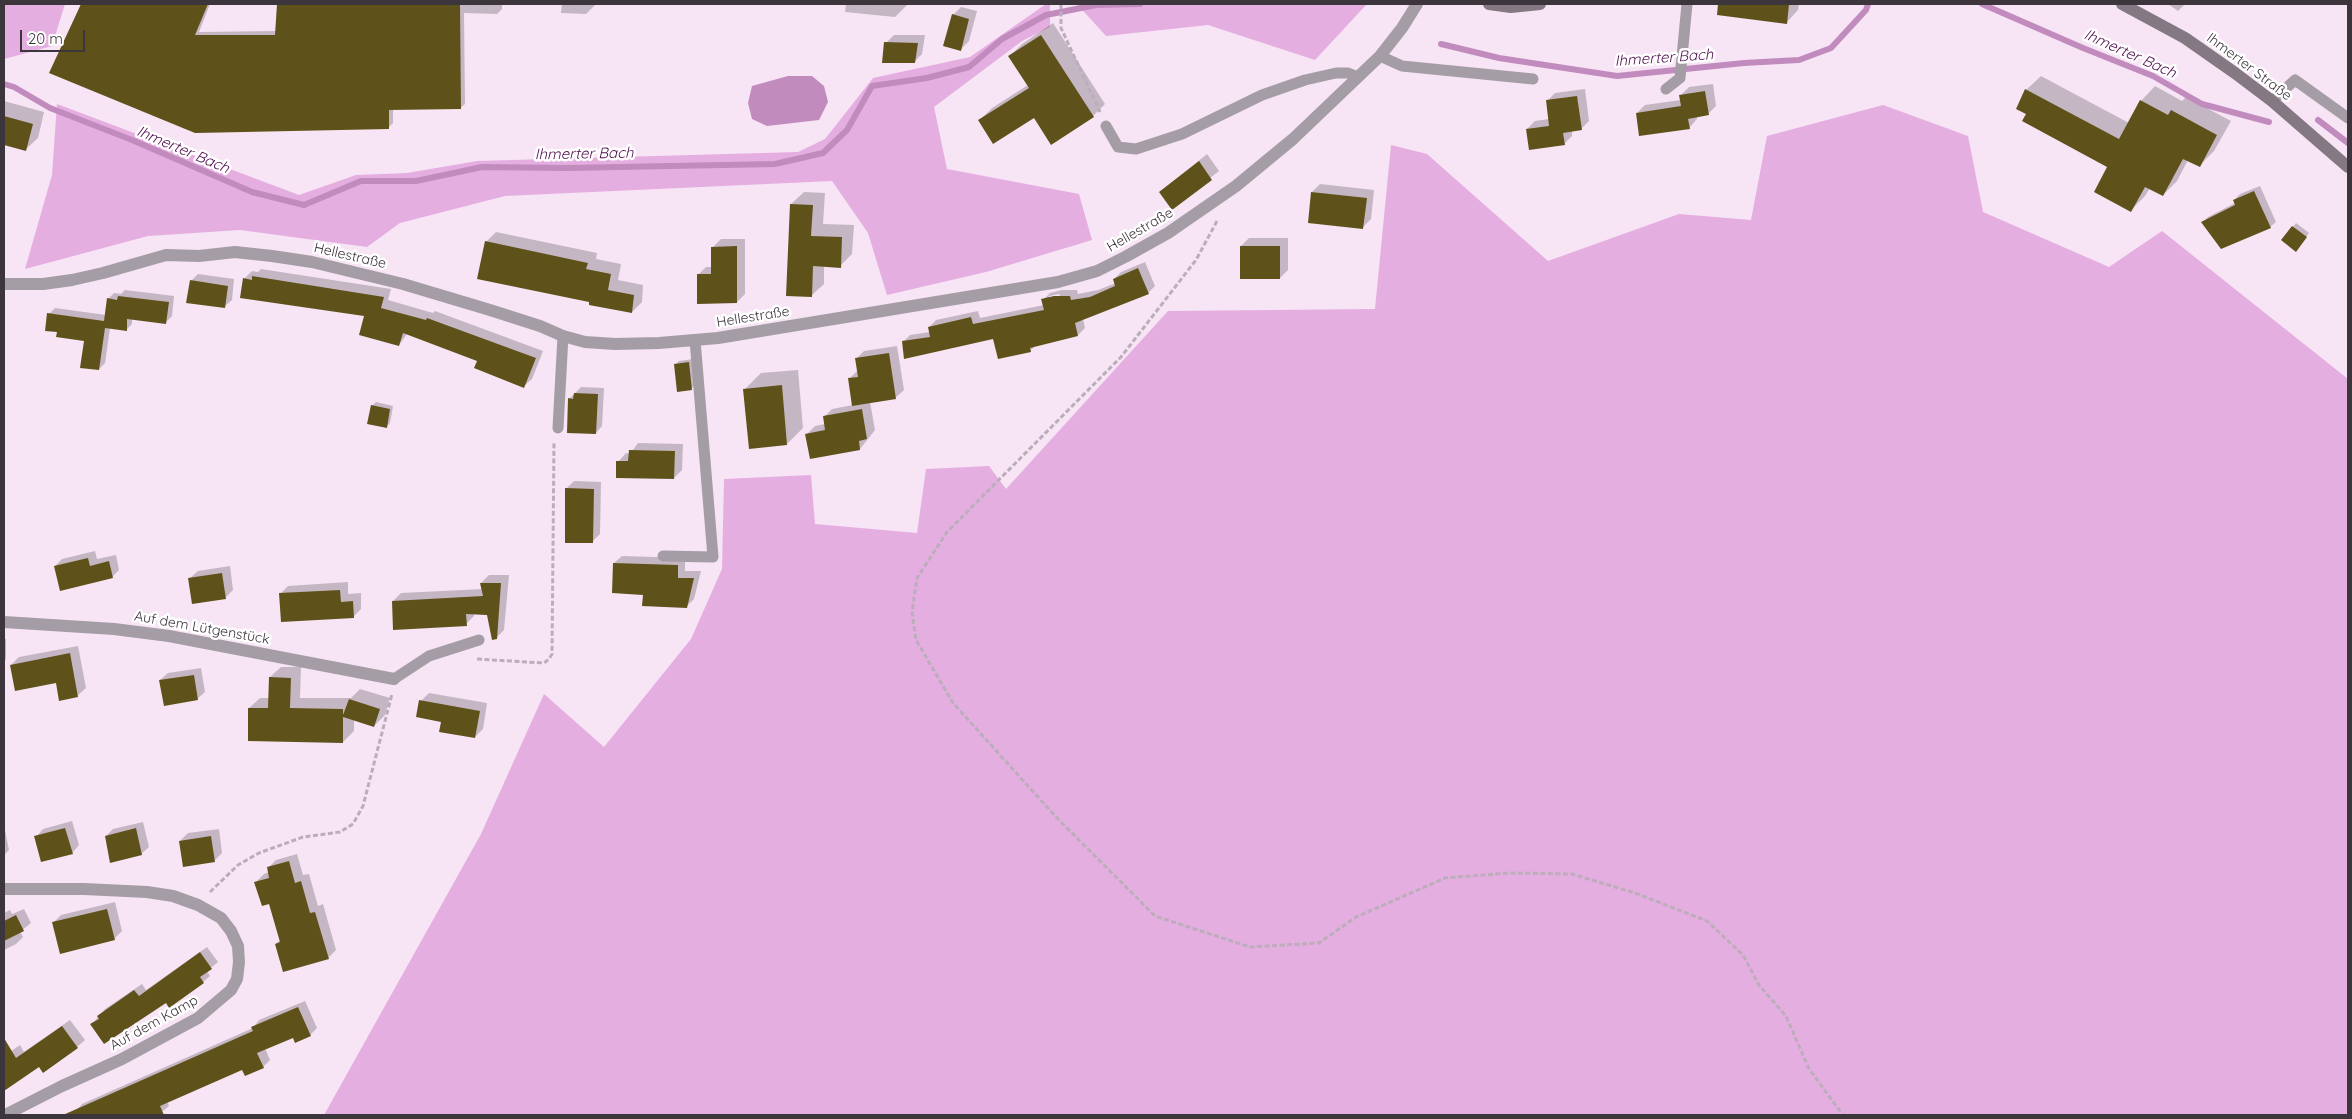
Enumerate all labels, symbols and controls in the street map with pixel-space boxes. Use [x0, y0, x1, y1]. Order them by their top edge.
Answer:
scale bar [22, 20, 88, 52]
water label: Ihmerter Bach [2081, 26, 2179, 82]
text: 20 m [28, 29, 63, 48]
street label: Ihmerter Straße [2203, 30, 2295, 104]
water label: Ihmerter Bach [1614, 46, 1714, 70]
water label: Ihmerter Bach [134, 122, 232, 178]
water label: Ihmerter Bach [535, 144, 633, 164]
street label: Hellestraße [1104, 204, 1176, 256]
street label: Hellestraße [312, 240, 388, 272]
street label: Hellestraße [715, 303, 791, 331]
street label: Auf dem Lütgenstück [133, 608, 271, 648]
street label: Auf dem Kamp [107, 992, 201, 1054]

